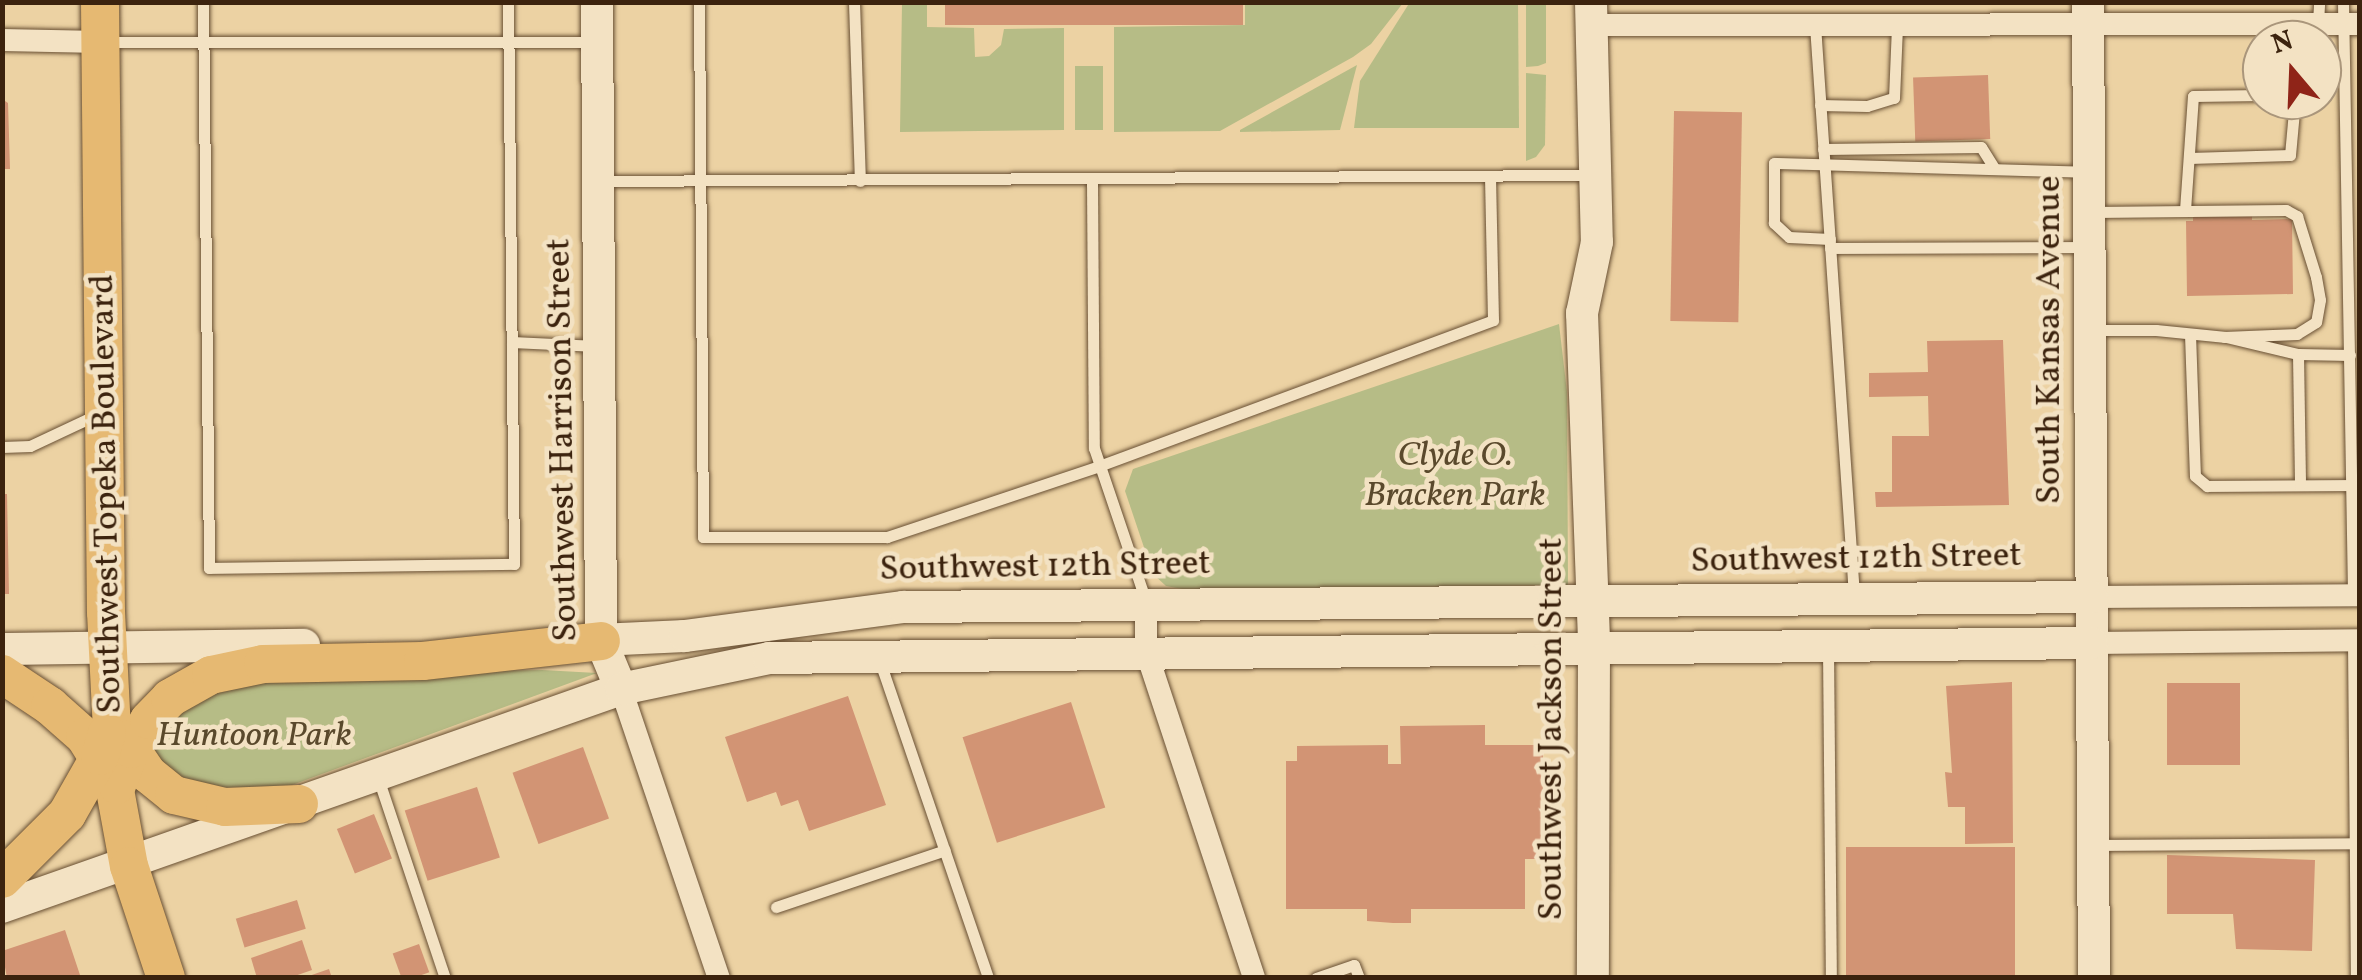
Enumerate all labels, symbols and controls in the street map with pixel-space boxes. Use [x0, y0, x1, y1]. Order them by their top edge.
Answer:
north arrow [2242, 20, 2342, 120]
text: N [2267, 21, 2299, 65]
street label: South Kansas Avenue [2029, 176, 2071, 504]
street label: Southwest Harrison Street [538, 238, 588, 642]
street label: Southwest Topeka Boulevard [82, 273, 132, 715]
park label: Clyde O. Bracken Park [1364, 435, 1546, 517]
street label: Southwest 12th Street [1690, 535, 2022, 583]
street label: Southwest Jackson Street [1531, 537, 1573, 921]
street label: Southwest 12th Street [879, 543, 1211, 591]
park label: Huntoon Park [156, 715, 352, 757]

